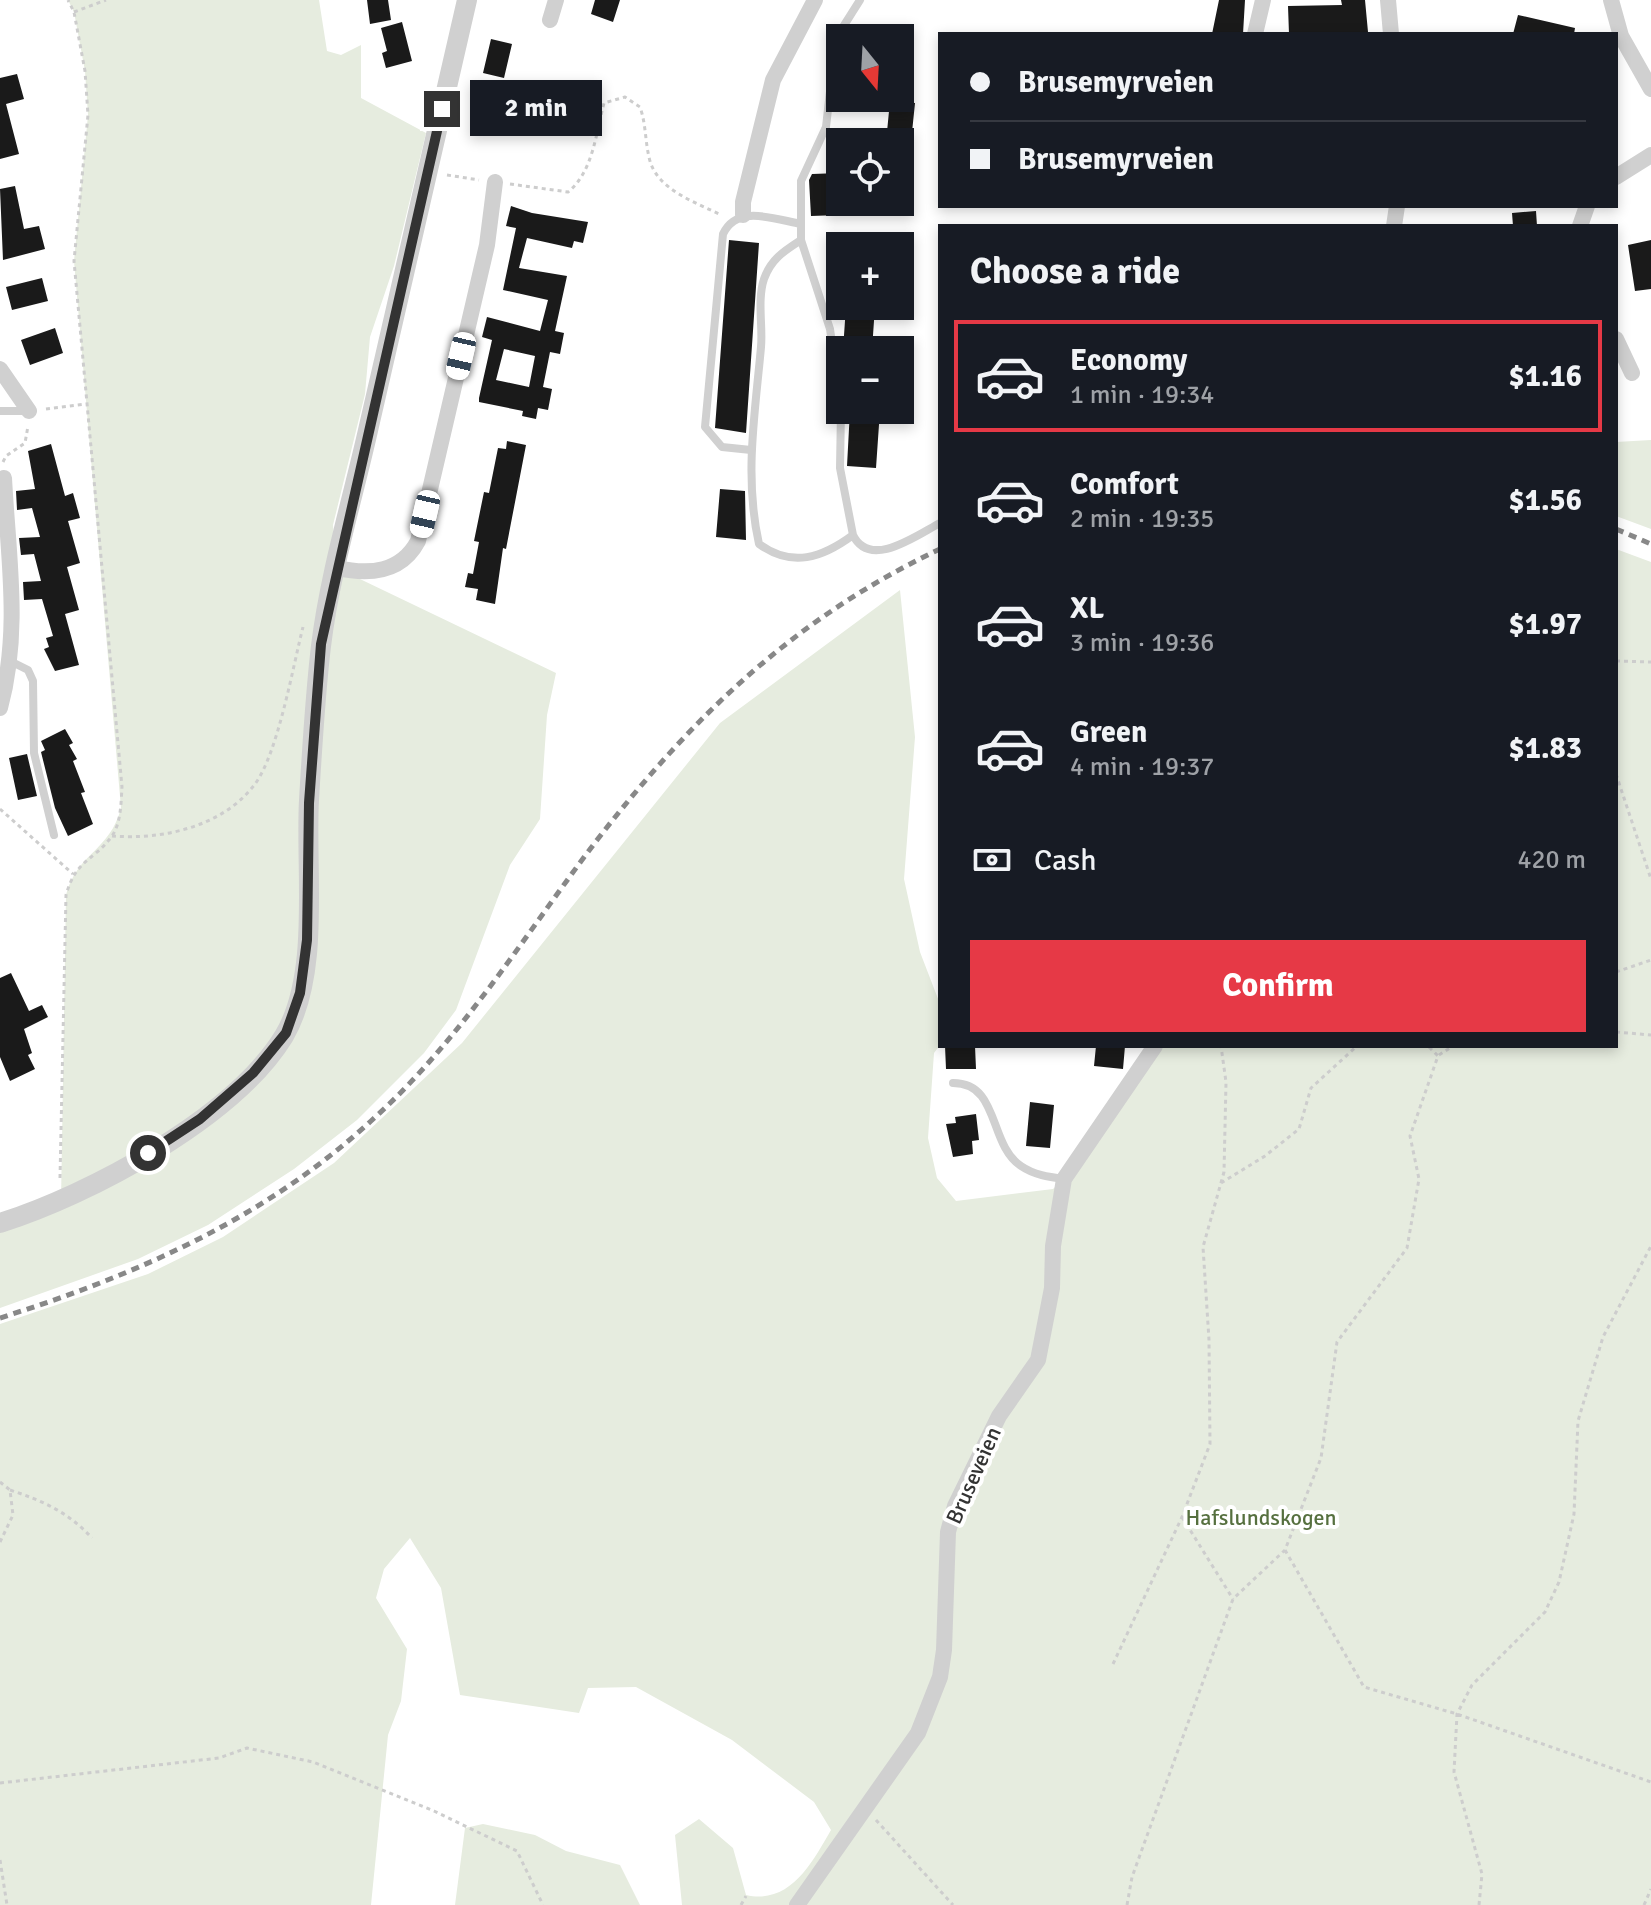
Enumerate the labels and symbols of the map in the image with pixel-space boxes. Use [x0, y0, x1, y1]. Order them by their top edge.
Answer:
north arrow [826, 24, 914, 112]
callout: 2 min [470, 81, 602, 137]
route end [424, 91, 460, 127]
car [444, 330, 478, 382]
car [408, 488, 442, 540]
route start [130, 1135, 166, 1171]
street label: Bruseveien [940, 1423, 1007, 1528]
park label: Hafslundskogen [1185, 1504, 1337, 1531]

